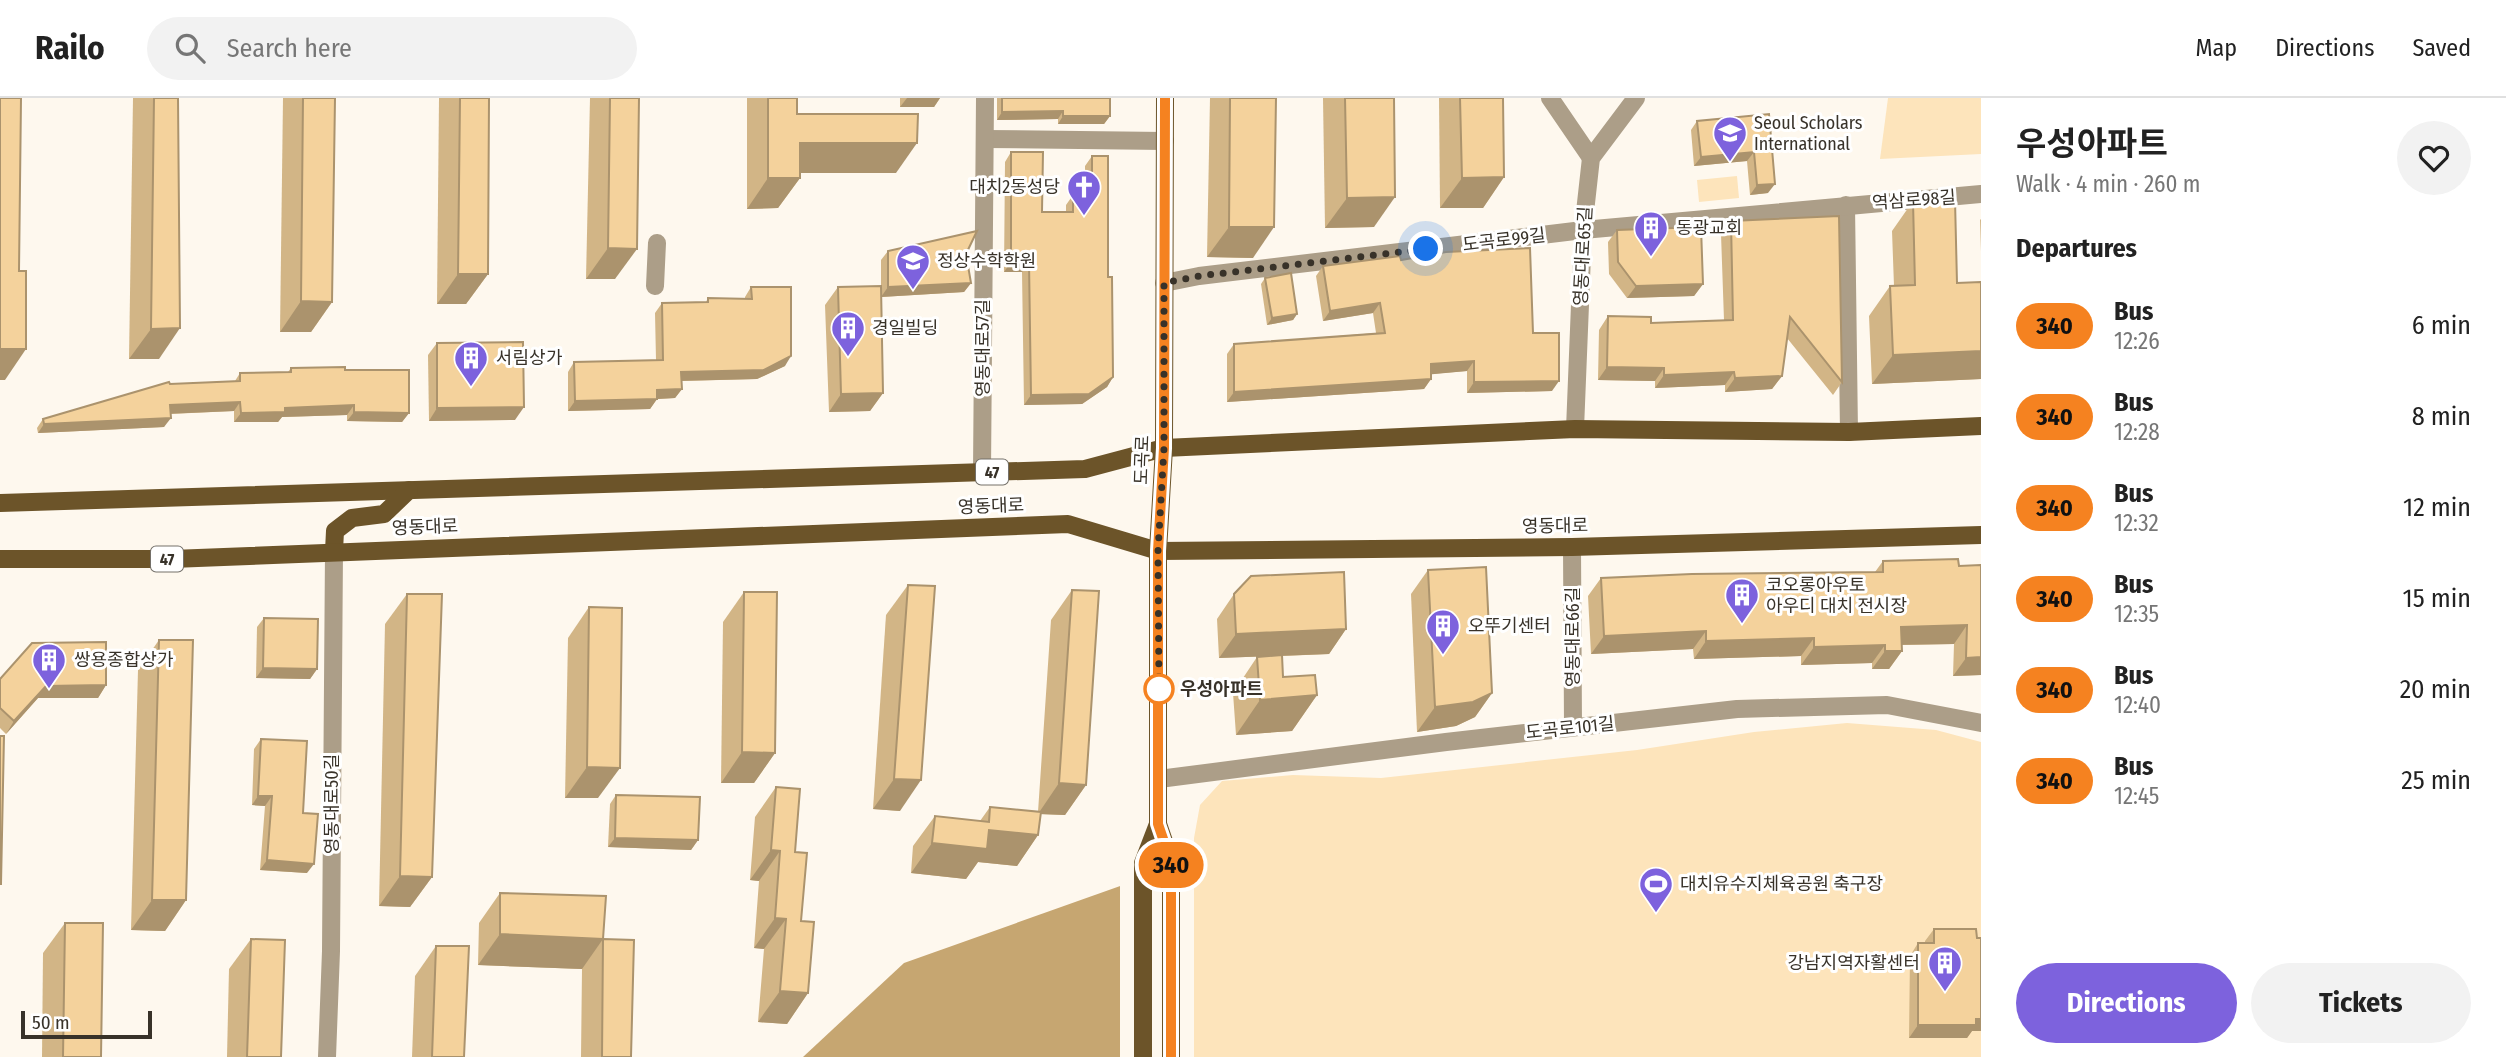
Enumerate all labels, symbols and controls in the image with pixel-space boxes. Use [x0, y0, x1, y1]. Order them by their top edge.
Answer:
search box [147, 17, 637, 80]
text: Railo [35, 28, 105, 68]
icon: search [171, 29, 209, 67]
text: Search here [227, 33, 352, 64]
text: Map [2196, 34, 2237, 62]
text: Directions [2275, 34, 2374, 62]
text: Saved [2412, 34, 2471, 62]
place label: Seoul Scholars International [1754, 112, 1863, 155]
school or university icon: Seoul Scholars International [1711, 114, 1749, 163]
button: heart [2397, 121, 2471, 195]
text: 우성아파트 [2016, 124, 2168, 164]
church icon: 대치2동성당 [1065, 168, 1103, 217]
text: Walk · 4 min · 260 m [2016, 170, 2201, 198]
place label: 대치2동성당 [969, 176, 1060, 198]
street label: 역삼로98길 [1871, 186, 1957, 214]
street label: 영동대로65길 [1569, 206, 1597, 306]
building icon: 동광교회 [1632, 209, 1670, 258]
place label: 동광교회 [1676, 217, 1742, 239]
street label: 도곡로99길 [1461, 224, 1547, 256]
your location [1408, 231, 1443, 266]
text: Departures [2016, 233, 2137, 264]
school or university icon: 정상수학학원 [894, 242, 932, 291]
place label: 정상수학학원 [937, 250, 1036, 272]
text: Bus [2114, 296, 2153, 327]
street label: 영동대로57길 [972, 299, 994, 397]
building icon: 경일빌딩 [829, 309, 867, 358]
text: 6 min [2412, 310, 2471, 341]
text: 340 [2036, 312, 2073, 340]
place label: 경일빌딩 [872, 317, 938, 339]
text: 12:26 [2114, 327, 2160, 355]
building icon: 서림상가 [452, 339, 490, 388]
place label: 서림상가 [496, 347, 563, 369]
text: Bus [2114, 387, 2153, 418]
text: 8 min [2412, 401, 2471, 432]
text: 340 [2036, 403, 2073, 431]
text: 12:28 [2114, 418, 2160, 446]
street label: 도곡로 [1130, 435, 1154, 485]
road number: 47 [976, 460, 1008, 484]
text: Bus [2114, 478, 2153, 509]
text: 12 min [2403, 492, 2471, 523]
street label: 영동대로 [958, 494, 1024, 518]
text: 340 [2036, 494, 2073, 522]
text: 12:32 [2114, 509, 2159, 537]
street label: 영동대로 [1522, 514, 1588, 538]
street label: 영동대로 [392, 515, 458, 539]
road number: 47 [151, 546, 183, 572]
text: Bus [2114, 569, 2153, 600]
place label: 코오롱아우토 아우디 대치 전시장 [1766, 574, 1907, 617]
building icon: 코오롱아우토 아우디 대치 전시장 [1723, 576, 1761, 625]
text: 15 min [2403, 583, 2471, 614]
text: 340 [2036, 585, 2073, 613]
street label: 영동대로66길 [1562, 587, 1584, 687]
text: 12:35 [2114, 600, 2159, 628]
building icon: 오뚜기센터 [1424, 607, 1462, 656]
place label: 오뚜기센터 [1468, 615, 1551, 637]
building icon: 쌍용종합상가 [30, 641, 68, 690]
place label: 쌍용종합상가 [74, 649, 174, 671]
text: Bus [2114, 660, 2153, 691]
marker: 우성아파트 [1144, 674, 1174, 704]
text: 20 min [2400, 674, 2471, 705]
text: 340 [2036, 676, 2073, 704]
place label: 우성아파트 [1180, 678, 1263, 700]
text: 12:40 [2114, 691, 2161, 719]
street label: 도곡로101길 [1524, 712, 1616, 744]
text: Bus [2114, 751, 2153, 782]
street label: 영동대로50길 [321, 754, 343, 854]
text: 25 min [2401, 765, 2471, 796]
text: 340 [2036, 767, 2073, 795]
text: 12:45 [2114, 782, 2159, 810]
line badge: 340 [1131, 842, 1211, 888]
text: 340 [1153, 851, 1189, 879]
sports icon: 대치유수지체육공원 축구장 [1637, 865, 1675, 914]
place label: 대치유수지체육공원 축구장 [1680, 873, 1883, 895]
building icon: 강남지역자활센터 [1926, 944, 1964, 993]
place label: 강남지역자활센터 [1788, 952, 1920, 974]
button: Directions [2016, 963, 2237, 1043]
button: Tickets [2251, 963, 2471, 1043]
scale bar [21, 1008, 152, 1040]
text: 50 m [32, 1011, 70, 1034]

